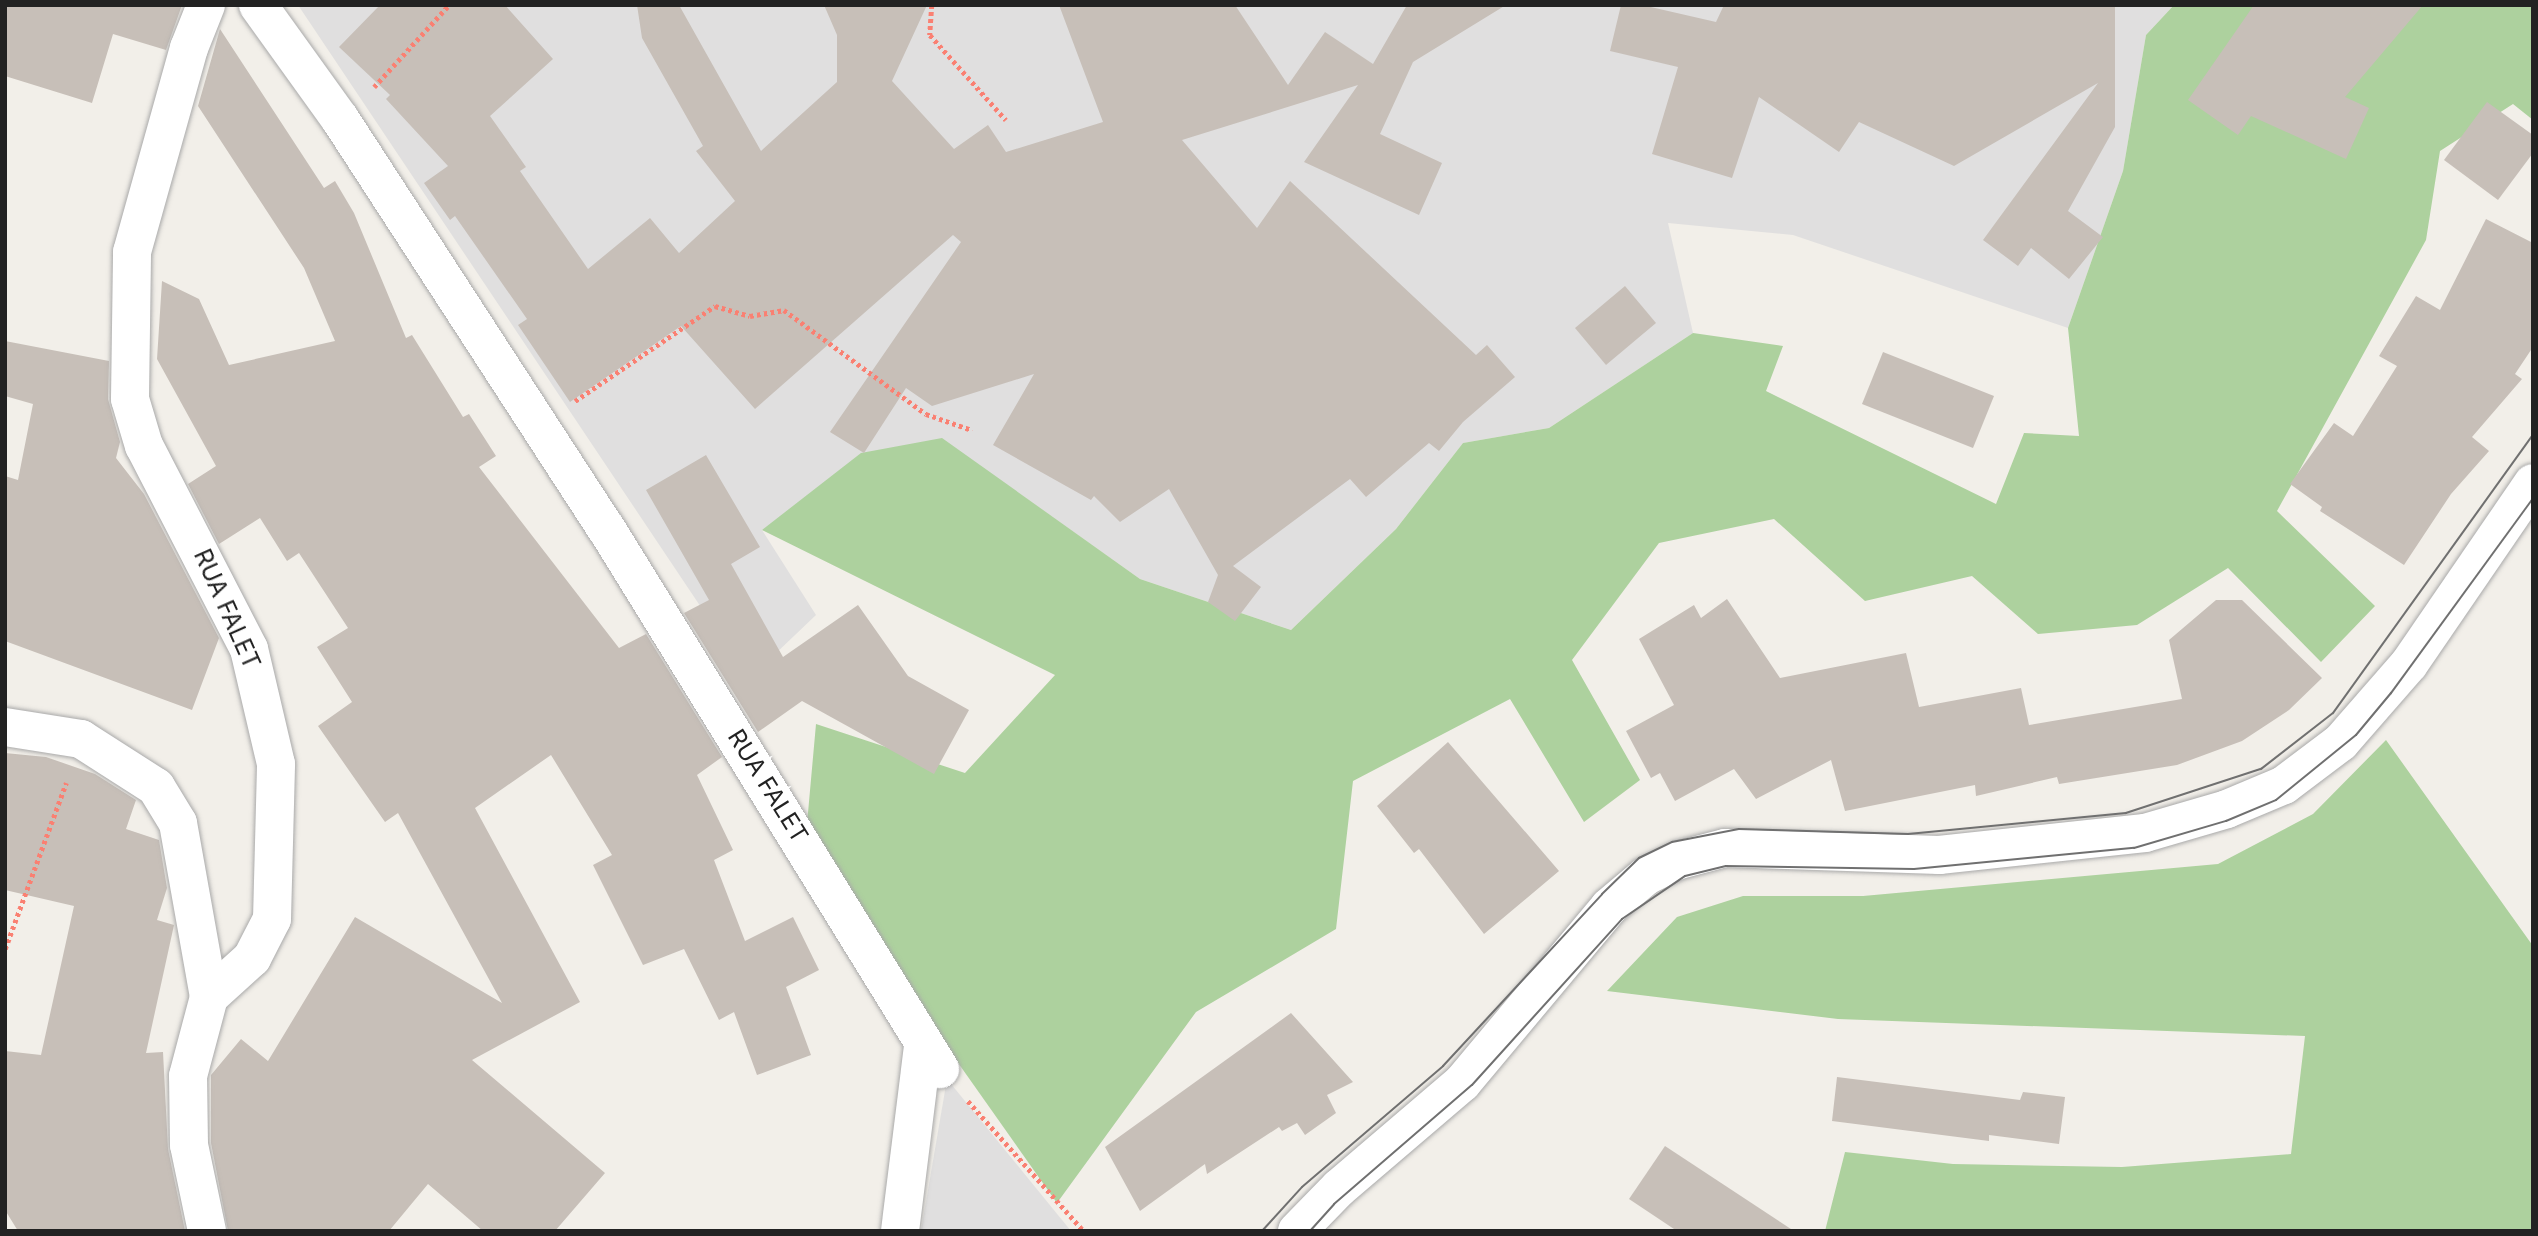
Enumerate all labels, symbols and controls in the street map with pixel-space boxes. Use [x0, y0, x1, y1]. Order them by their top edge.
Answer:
street label: RUA FALET [188, 545, 266, 673]
street label: RUA FALET [722, 724, 814, 848]

